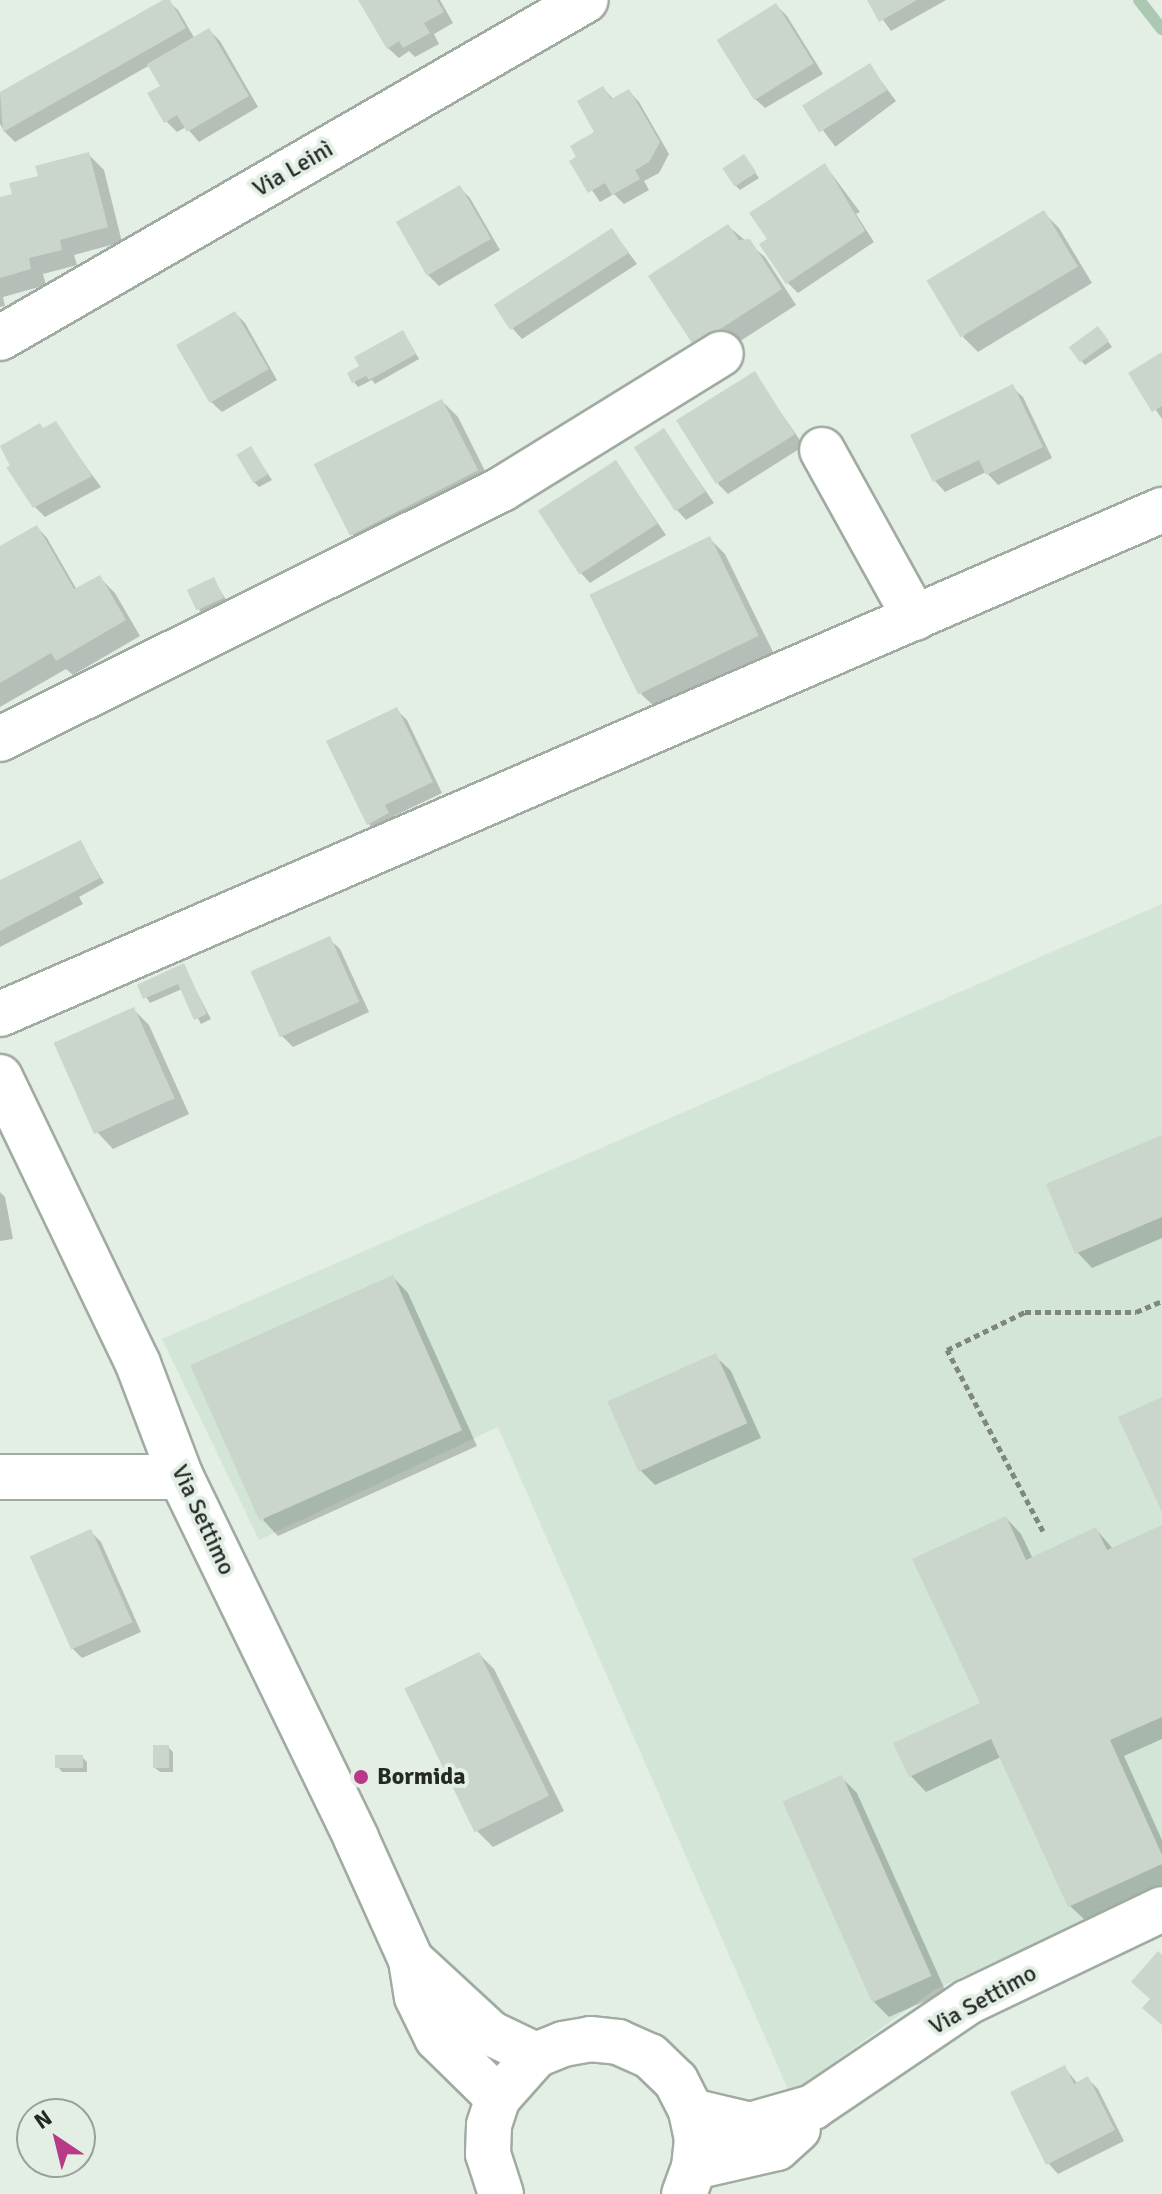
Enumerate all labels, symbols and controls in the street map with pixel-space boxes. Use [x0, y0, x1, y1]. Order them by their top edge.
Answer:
street label: Via Leinì [248, 135, 338, 203]
street label: Via Settimo [165, 1460, 241, 1580]
place label: Bormida [377, 1763, 466, 1791]
marker: Bormida [352, 1768, 370, 1786]
street label: Via Settimo [924, 1959, 1042, 2041]
north arrow [16, 2098, 96, 2178]
text: N [29, 2104, 57, 2135]

